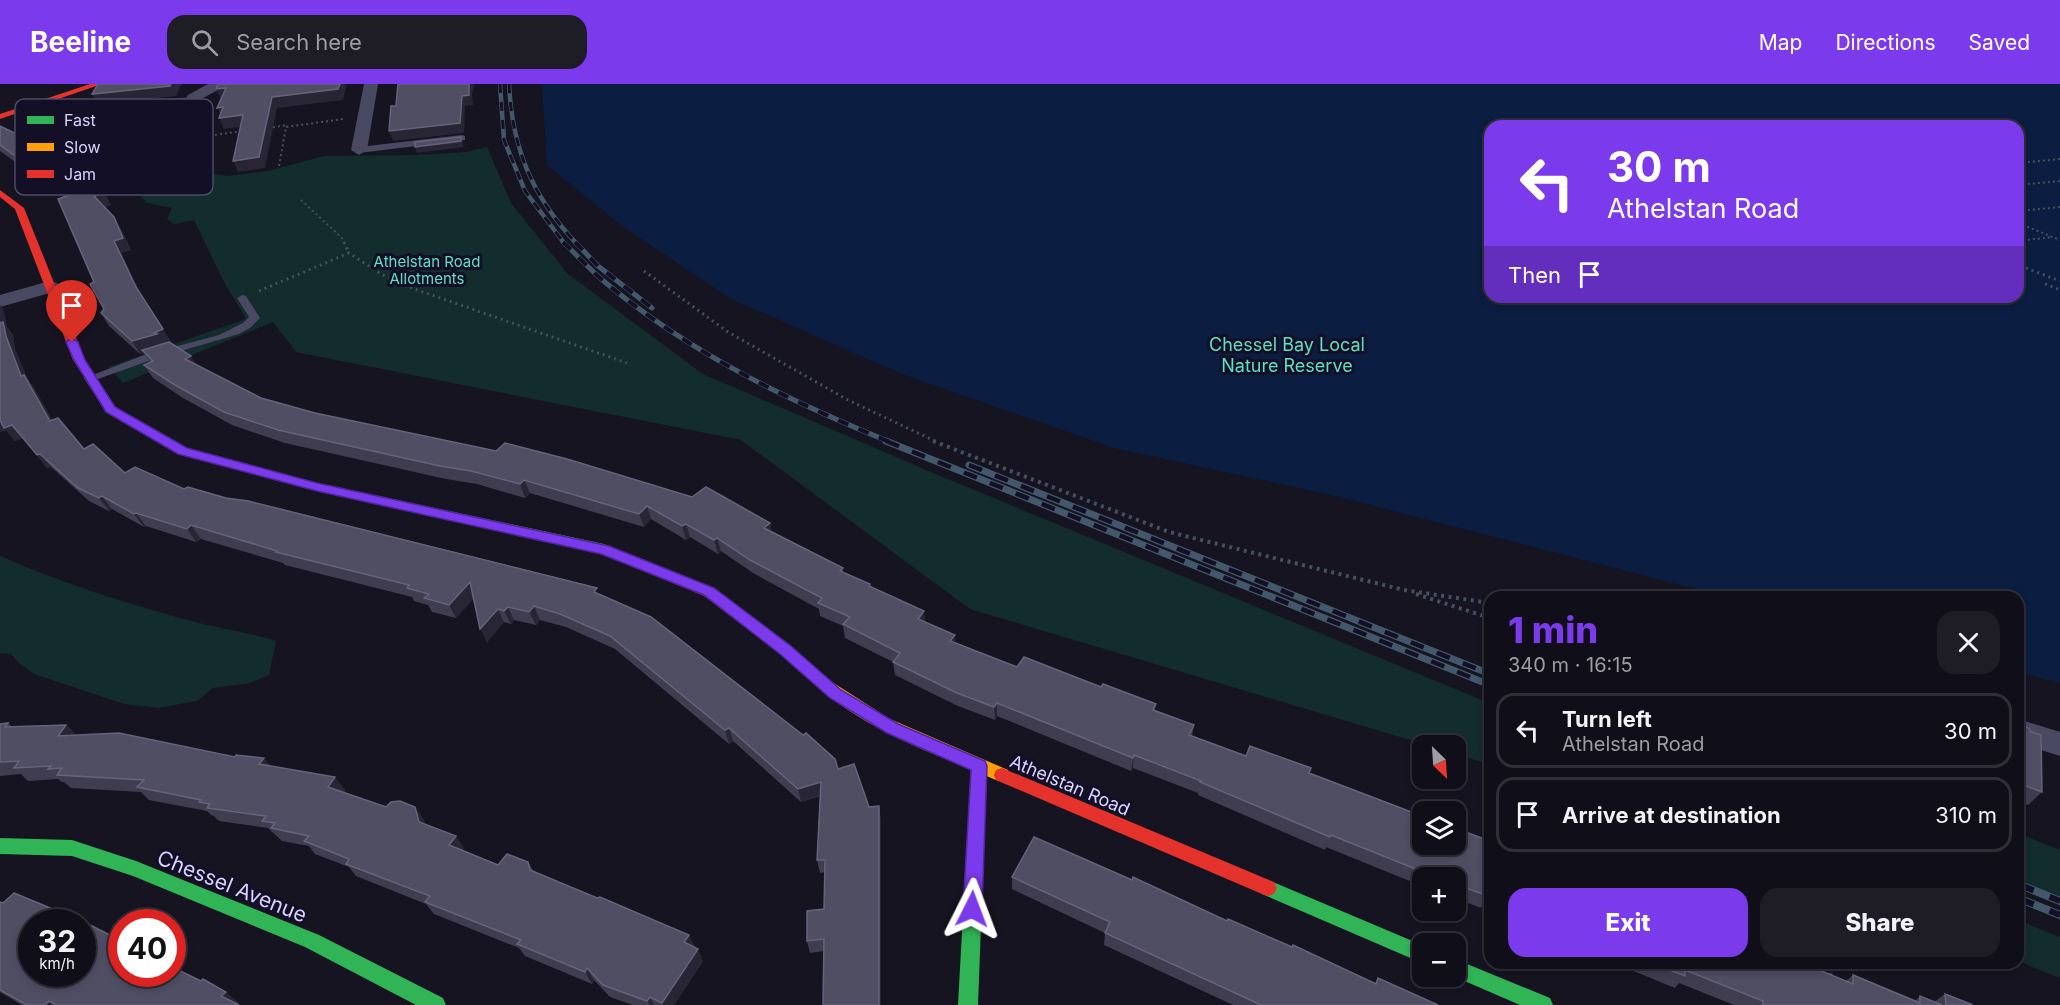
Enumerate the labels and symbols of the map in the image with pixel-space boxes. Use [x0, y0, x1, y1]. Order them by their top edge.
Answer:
legend [15, 99, 213, 195]
text: Fast [64, 110, 96, 130]
text: Slow [64, 137, 101, 157]
text: Jam [64, 164, 96, 184]
park label: Athelstan Road Allotments [374, 252, 480, 288]
pin [46, 280, 97, 342]
park label: Chessel Bay Local Nature Reserve [1209, 334, 1365, 376]
north arrow [1412, 735, 1466, 789]
street label: Athelstan Road [1007, 750, 1133, 820]
street label: Chessel Avenue [154, 845, 310, 927]
position arrow [940, 877, 1004, 941]
speed limit sign: 40 [108, 909, 186, 987]

